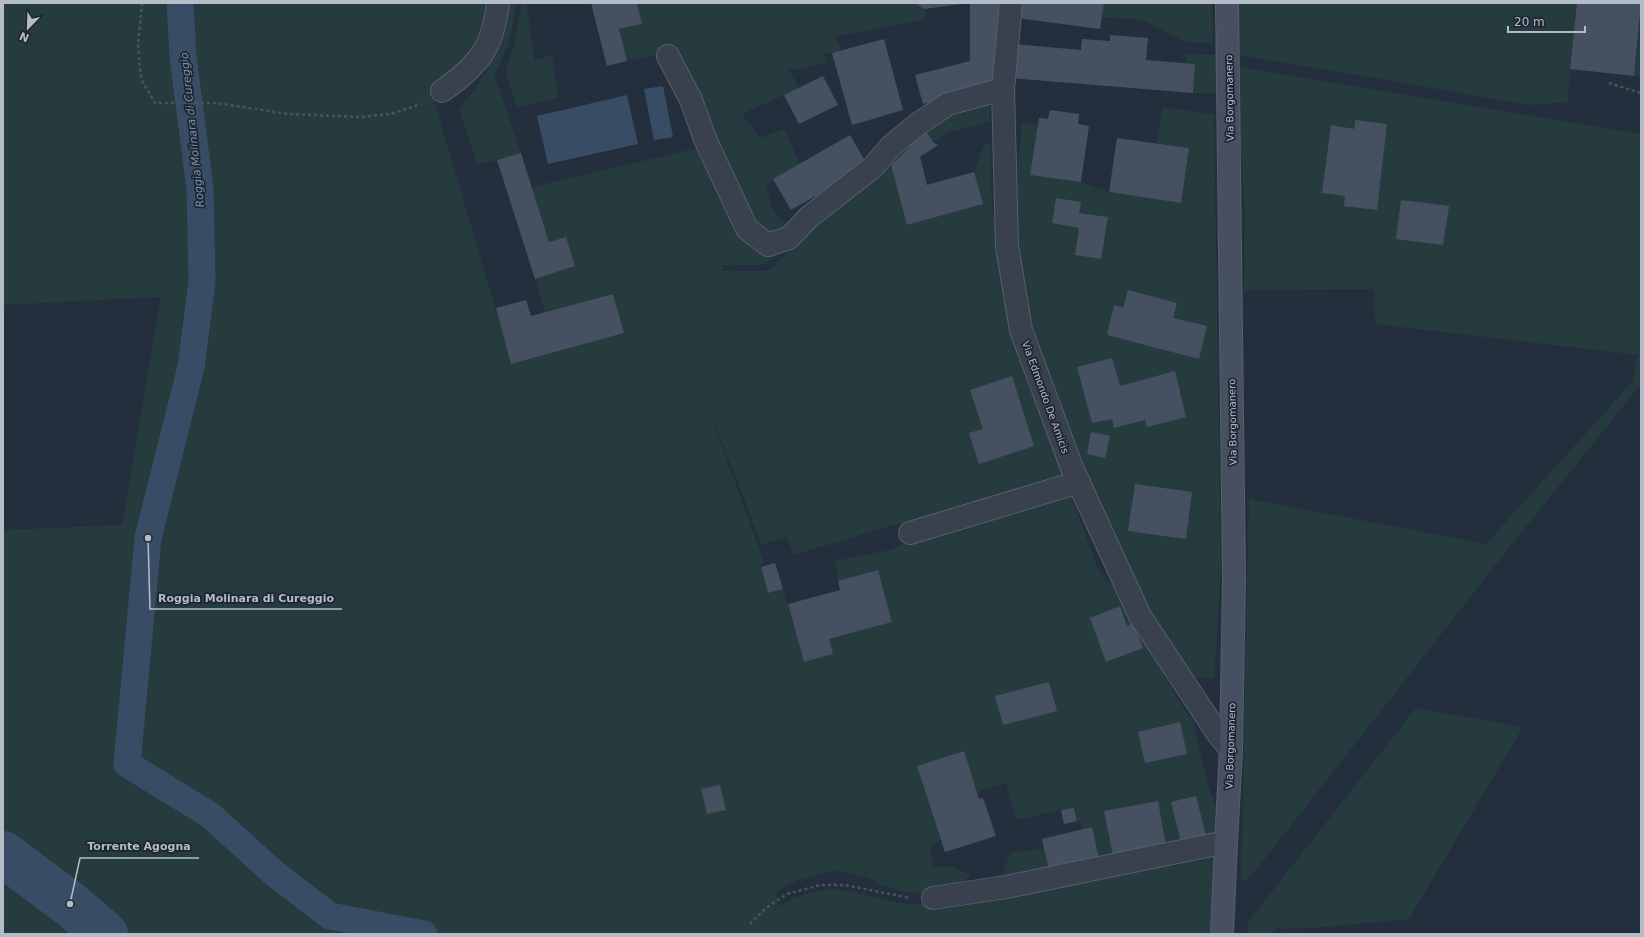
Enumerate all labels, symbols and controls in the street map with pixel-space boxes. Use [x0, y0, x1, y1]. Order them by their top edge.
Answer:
north arrow [8, 8, 48, 48]
scale bar [1508, 8, 1585, 34]
text: 20 m [1514, 15, 1545, 29]
text: N [18, 29, 31, 45]
water label: Roggia Molinara di Cureggio [178, 52, 207, 208]
street label: Via Borgomanero [1223, 55, 1236, 141]
street label: Via Edmondo De Amicis [1020, 339, 1071, 455]
street label: Via Borgomanero [1226, 379, 1239, 465]
callout: Roggia Molinara di Cureggio [150, 586, 342, 609]
text: Roggia Molinara di Cureggio [158, 592, 334, 605]
street label: Via Borgomanero [1223, 703, 1238, 789]
callout: Torrente Agogna [80, 835, 199, 858]
text: Torrente Agogna [87, 840, 191, 853]

